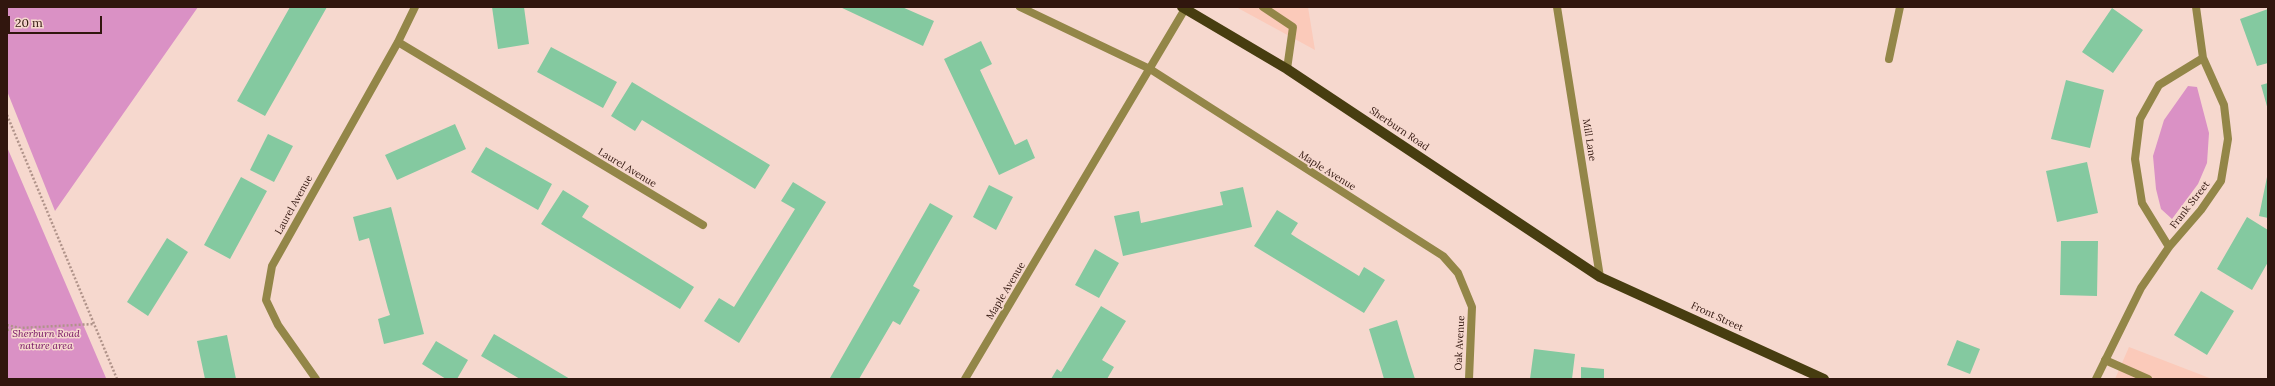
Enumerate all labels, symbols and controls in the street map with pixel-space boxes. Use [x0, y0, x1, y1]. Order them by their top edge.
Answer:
scale bar [10, 8, 104, 34]
text: 20 m [15, 15, 43, 30]
street label: Sherburn Road [1367, 105, 1431, 153]
street label: Mill Lane [1580, 118, 1598, 162]
street label: Laurel Avenue [596, 146, 658, 190]
street label: Maple Avenue [1296, 149, 1358, 193]
street label: Laurel Avenue [273, 173, 315, 237]
street label: Frank Street [2168, 179, 2212, 231]
street label: Maple Avenue [984, 260, 1028, 322]
street label: Front Street [1689, 300, 1745, 334]
street label: Oak Avenue [1453, 315, 1467, 371]
park label: Sherburn Road nature area [12, 328, 80, 352]

